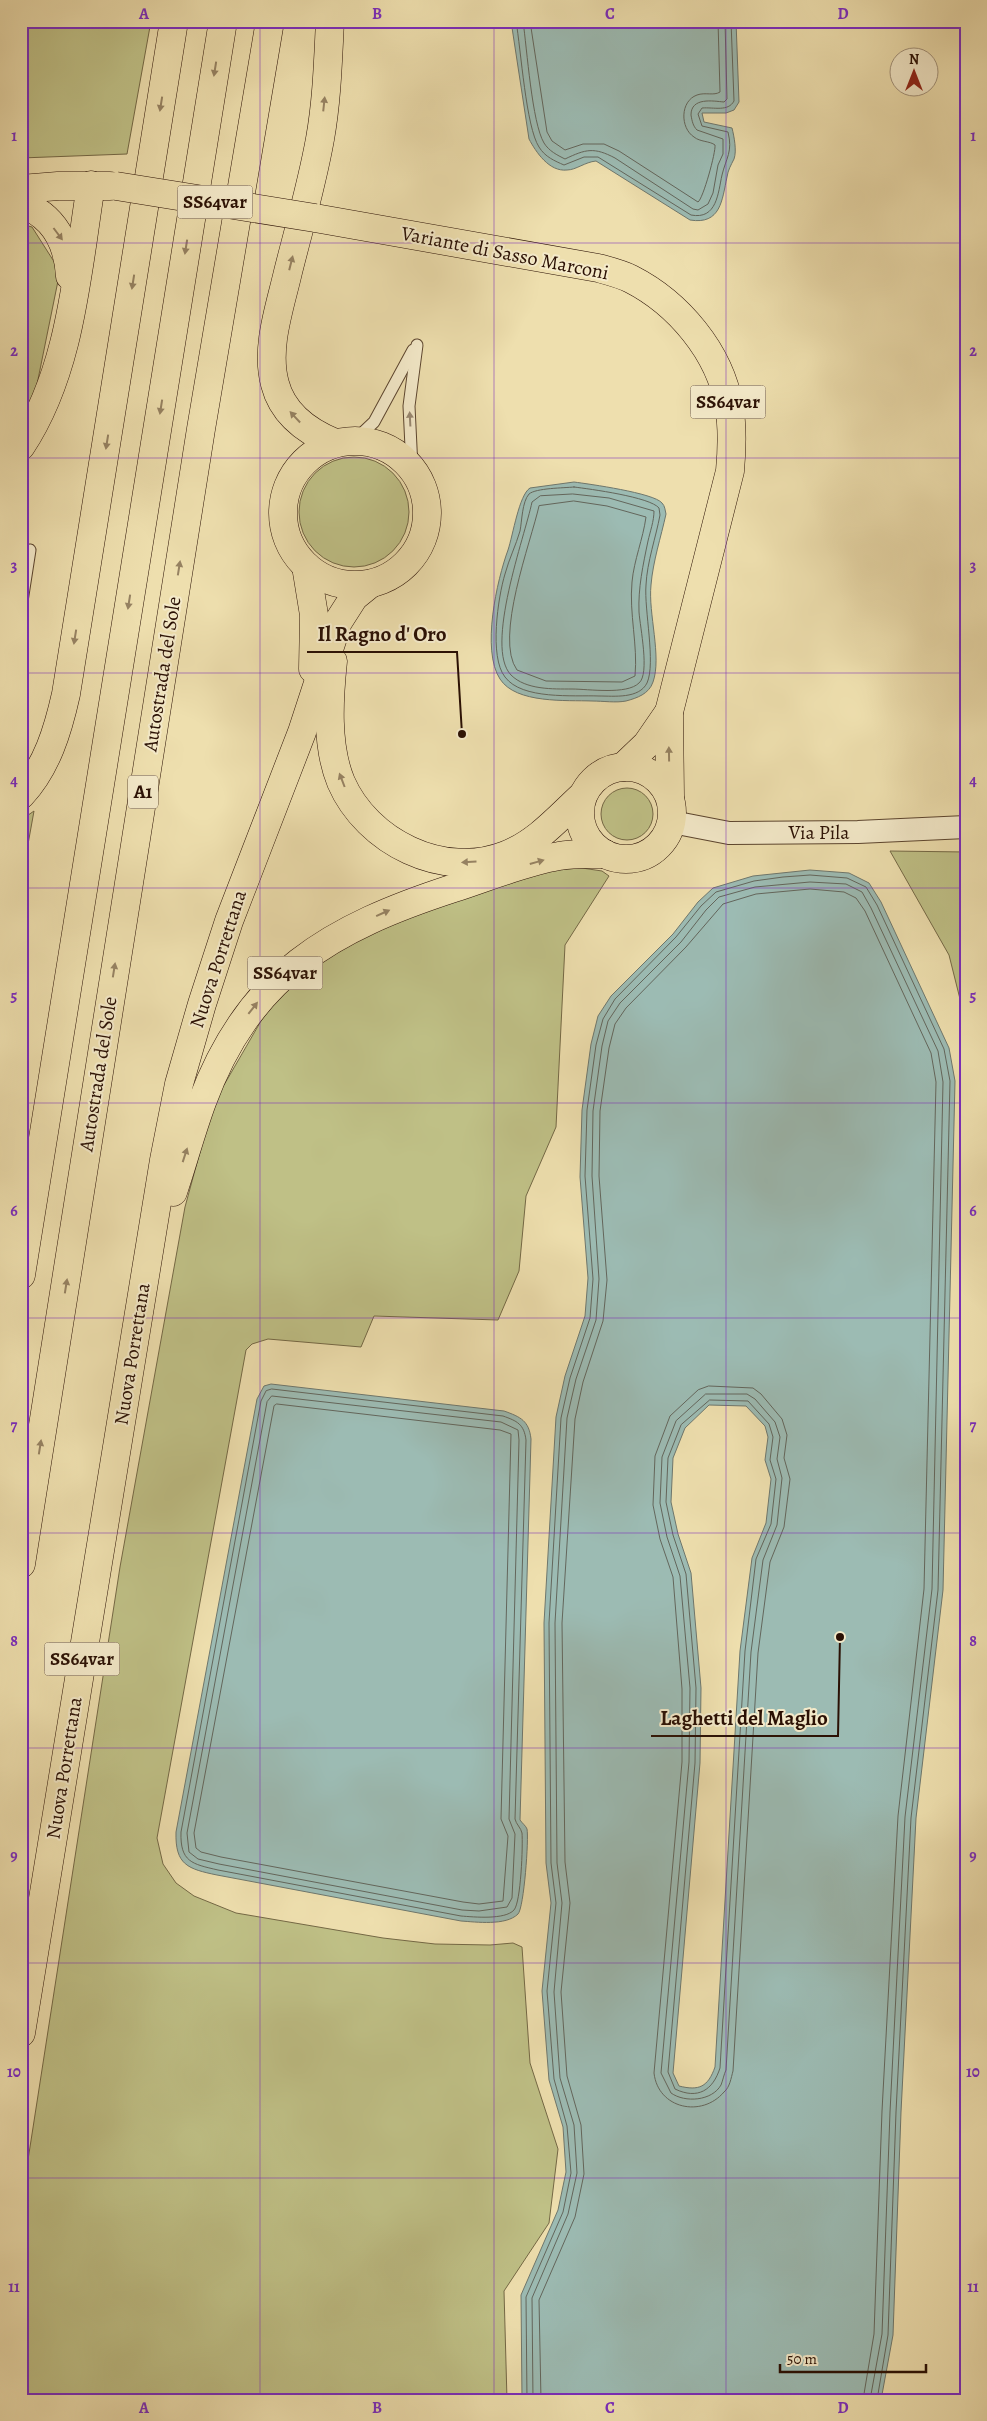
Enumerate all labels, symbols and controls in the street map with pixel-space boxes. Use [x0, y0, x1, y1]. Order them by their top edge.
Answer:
text: A [138, 3, 150, 25]
text: B [372, 3, 382, 25]
text: C [605, 3, 615, 25]
text: D [837, 3, 849, 25]
north arrow [890, 48, 940, 98]
text: N [909, 50, 919, 69]
one-way arrow [211, 62, 219, 78]
one-way arrow [156, 96, 164, 112]
one-way arrow [320, 96, 328, 112]
text: 1 [11, 125, 17, 147]
text: 1 [970, 125, 976, 147]
road number: SS64var [178, 186, 252, 218]
street label: Variante di Sasso Marconi [398, 219, 611, 286]
one-way arrow [53, 227, 63, 241]
one-way arrow [182, 239, 190, 255]
one-way arrow [287, 255, 295, 270]
one-way arrow [128, 274, 136, 290]
text: 2 [10, 340, 18, 362]
text: 2 [969, 340, 977, 362]
road number: SS64var [690, 386, 766, 418]
one-way arrow [156, 400, 164, 416]
one-way arrow [406, 411, 414, 427]
one-way arrow [289, 412, 301, 424]
one-way arrow [103, 435, 111, 451]
text: 3 [11, 555, 18, 577]
text: 3 [970, 555, 977, 577]
one-way arrow [175, 559, 183, 575]
street label: Autostrada del Sole [136, 594, 188, 754]
one-way arrow [124, 595, 132, 611]
callout: Il Ragno d' Oro [307, 616, 457, 652]
text: Il Ragno d' Oro [317, 620, 447, 648]
one-way arrow [70, 629, 78, 645]
one-way arrow [665, 746, 673, 762]
text: 4 [10, 770, 18, 792]
text: 4 [969, 770, 977, 792]
one-way arrow [337, 772, 345, 787]
road number: A1 [128, 776, 158, 809]
street label: Via Pila [788, 819, 850, 846]
one-way arrow [529, 857, 544, 865]
one-way arrow [461, 858, 477, 866]
street label: Nuova Porrettana [183, 886, 253, 1031]
one-way arrow [376, 908, 390, 916]
road number: SS64var [248, 956, 322, 990]
one-way arrow [110, 962, 118, 978]
text: 5 [11, 985, 18, 1007]
text: 5 [970, 985, 977, 1007]
street label: Autostrada del Sole [72, 994, 124, 1154]
one-way arrow [248, 1002, 259, 1015]
one-way arrow [182, 1147, 189, 1162]
text: 6 [10, 1200, 18, 1222]
text: 6 [969, 1200, 977, 1222]
one-way arrow [62, 1278, 70, 1294]
street label: Nuova Porrettana [107, 1280, 157, 1427]
text: 7 [11, 1415, 18, 1437]
text: 7 [970, 1415, 977, 1437]
one-way arrow [37, 1438, 45, 1454]
text: 8 [10, 1630, 18, 1652]
text: 8 [969, 1630, 977, 1652]
road number: SS64var [44, 1642, 120, 1676]
street label: Nuova Porrettana [39, 1694, 89, 1841]
callout: Laghetti del Maglio [651, 1700, 838, 1736]
text: Laghetti del Maglio [660, 1704, 828, 1732]
text: 9 [10, 1845, 18, 1867]
text: 9 [969, 1845, 977, 1867]
text: 10 [7, 2061, 21, 2083]
text: 10 [966, 2061, 980, 2083]
text: 11 [8, 2276, 20, 2298]
text: 11 [967, 2276, 979, 2298]
scale bar [780, 2341, 926, 2373]
text: 50 m [787, 2349, 817, 2369]
text: A [138, 2397, 150, 2419]
text: B [372, 2397, 382, 2419]
text: C [605, 2397, 615, 2419]
text: D [837, 2397, 849, 2419]

